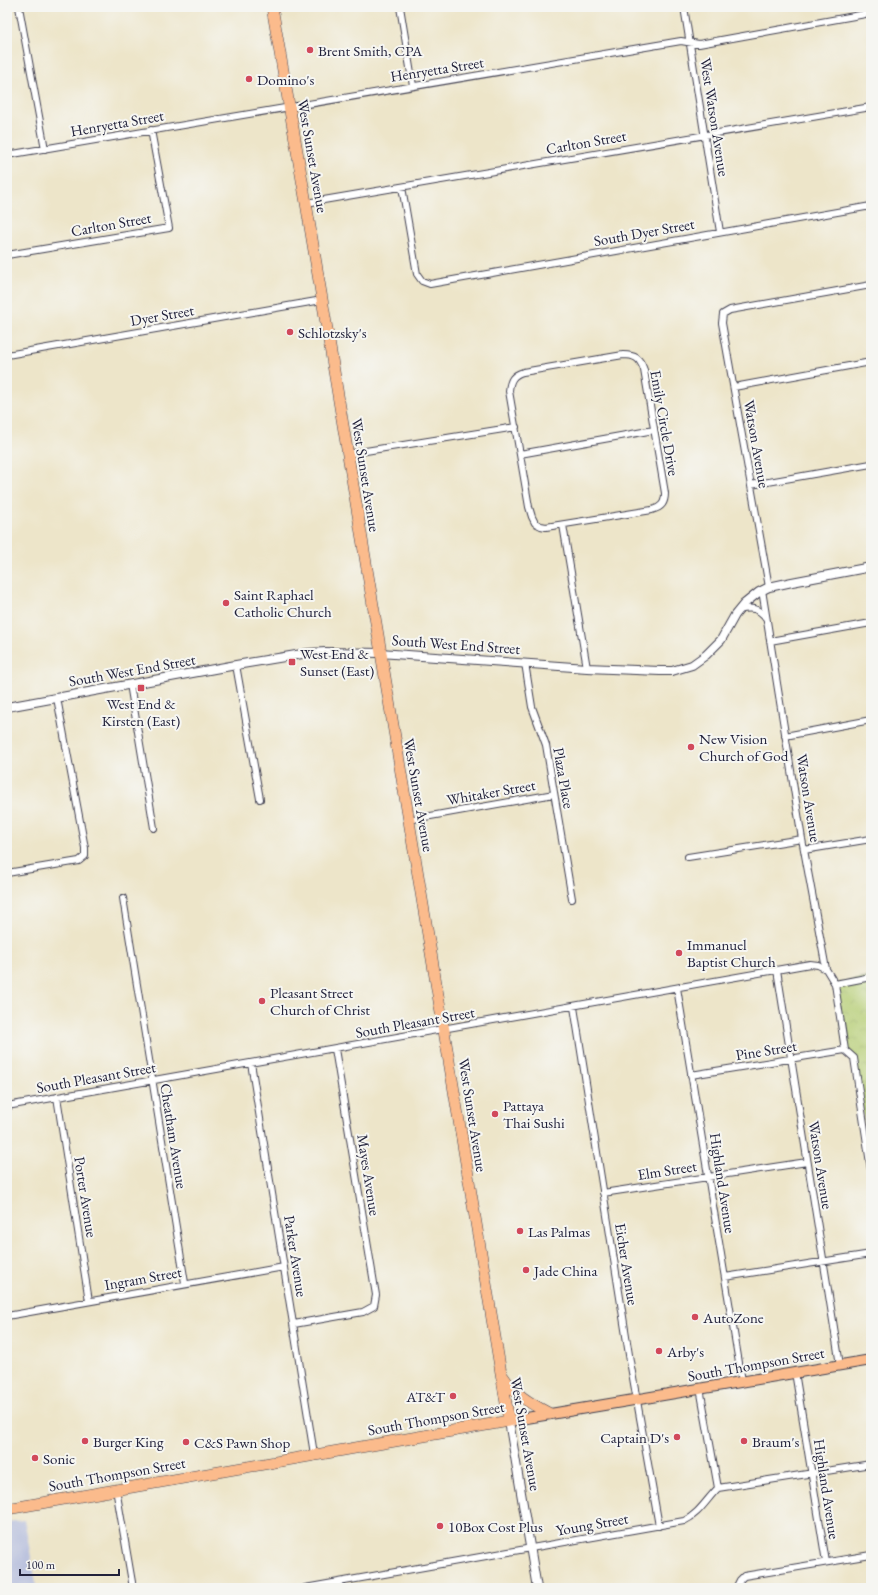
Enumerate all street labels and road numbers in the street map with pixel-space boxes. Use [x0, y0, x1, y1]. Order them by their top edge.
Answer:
street label: Henryetta Street [389, 52, 485, 86]
street label: West Watson Avenue [696, 56, 734, 178]
street label: West Sunset Avenue [294, 98, 332, 214]
street label: Henryetta Street [69, 105, 165, 141]
street label: Carlton Street [544, 126, 628, 158]
street label: Carlton Street [69, 208, 153, 240]
street label: South Dyer Street [592, 214, 696, 250]
street label: Dyer Street [129, 300, 196, 330]
street label: Emily Circle Drive [646, 369, 684, 477]
street label: Watson Avenue [740, 398, 774, 490]
street label: West Sunset Avenue [348, 417, 384, 533]
street label: South West End Street [391, 630, 521, 658]
street label: South West End Street [67, 649, 197, 690]
street label: West Sunset Avenue [400, 737, 438, 853]
street label: Plaza Place [549, 746, 579, 810]
street label: Watson Avenue [793, 752, 825, 844]
street label: Whitaker Street [445, 775, 537, 809]
street label: South Pleasant Street [354, 1002, 476, 1042]
street label: Pine Street [734, 1036, 798, 1064]
street label: South Pleasant Street [35, 1057, 157, 1097]
street label: West Sunset Avenue [455, 1057, 491, 1173]
street label: Cheatham Avenue [156, 1082, 192, 1190]
street label: Watson Avenue [805, 1119, 837, 1211]
street label: Highland Avenue [706, 1132, 740, 1235]
street label: Mayes Avenue [353, 1133, 385, 1217]
street label: Porter Avenue [70, 1155, 102, 1239]
street label: Elm Street [636, 1156, 698, 1184]
street label: Parker Avenue [280, 1214, 312, 1298]
street label: Eicher Avenue [611, 1222, 643, 1307]
street label: Ingram Street [103, 1262, 183, 1294]
street label: South Thompson Street [686, 1343, 826, 1385]
street label: West Sunset Avenue [507, 1376, 545, 1492]
street label: South Thompson Street [366, 1397, 506, 1439]
street label: Highland Avenue [810, 1438, 844, 1541]
street label: South Thompson Street [47, 1453, 187, 1495]
street label: Young Street [554, 1508, 630, 1540]

